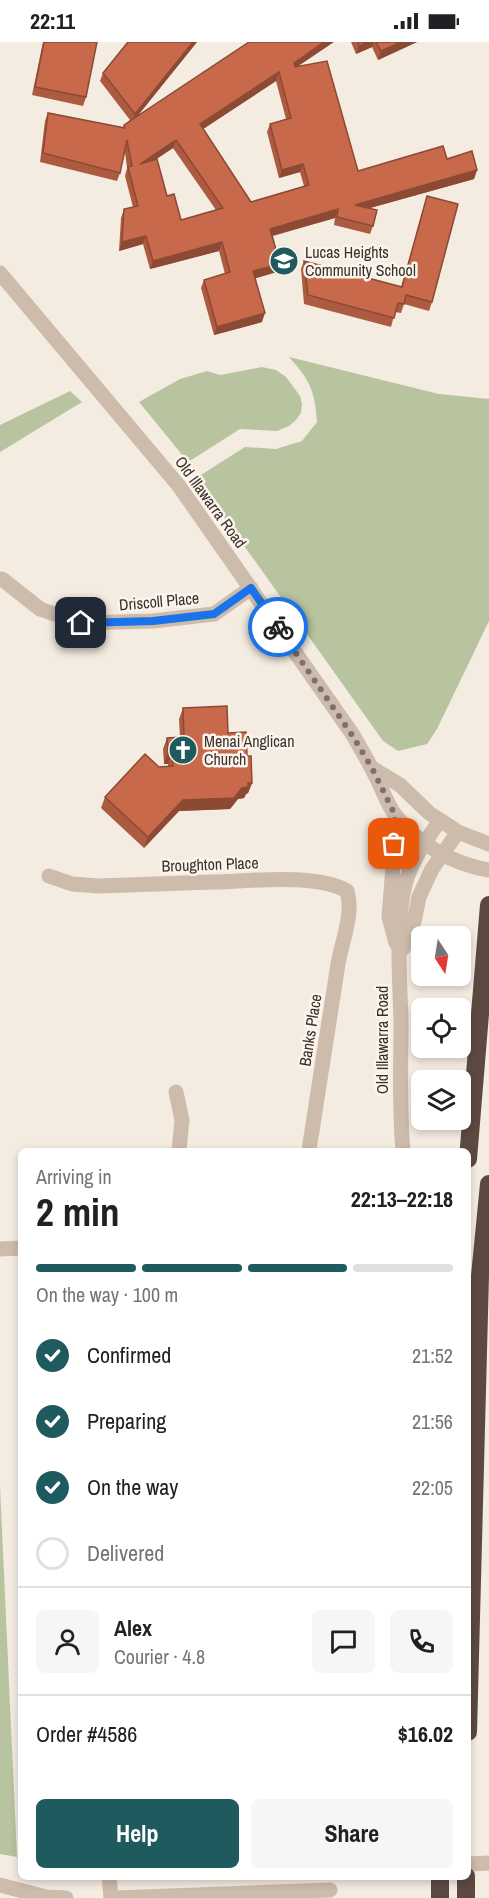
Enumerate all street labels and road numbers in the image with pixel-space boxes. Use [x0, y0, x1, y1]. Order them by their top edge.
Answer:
street label: Old Illawarra Road [170, 452, 252, 552]
street label: Driscoll Place [118, 587, 200, 615]
street label: Broughton Place [161, 851, 259, 877]
street label: Old Illawarra Road [371, 986, 393, 1094]
street label: Banks Place [293, 992, 327, 1068]

